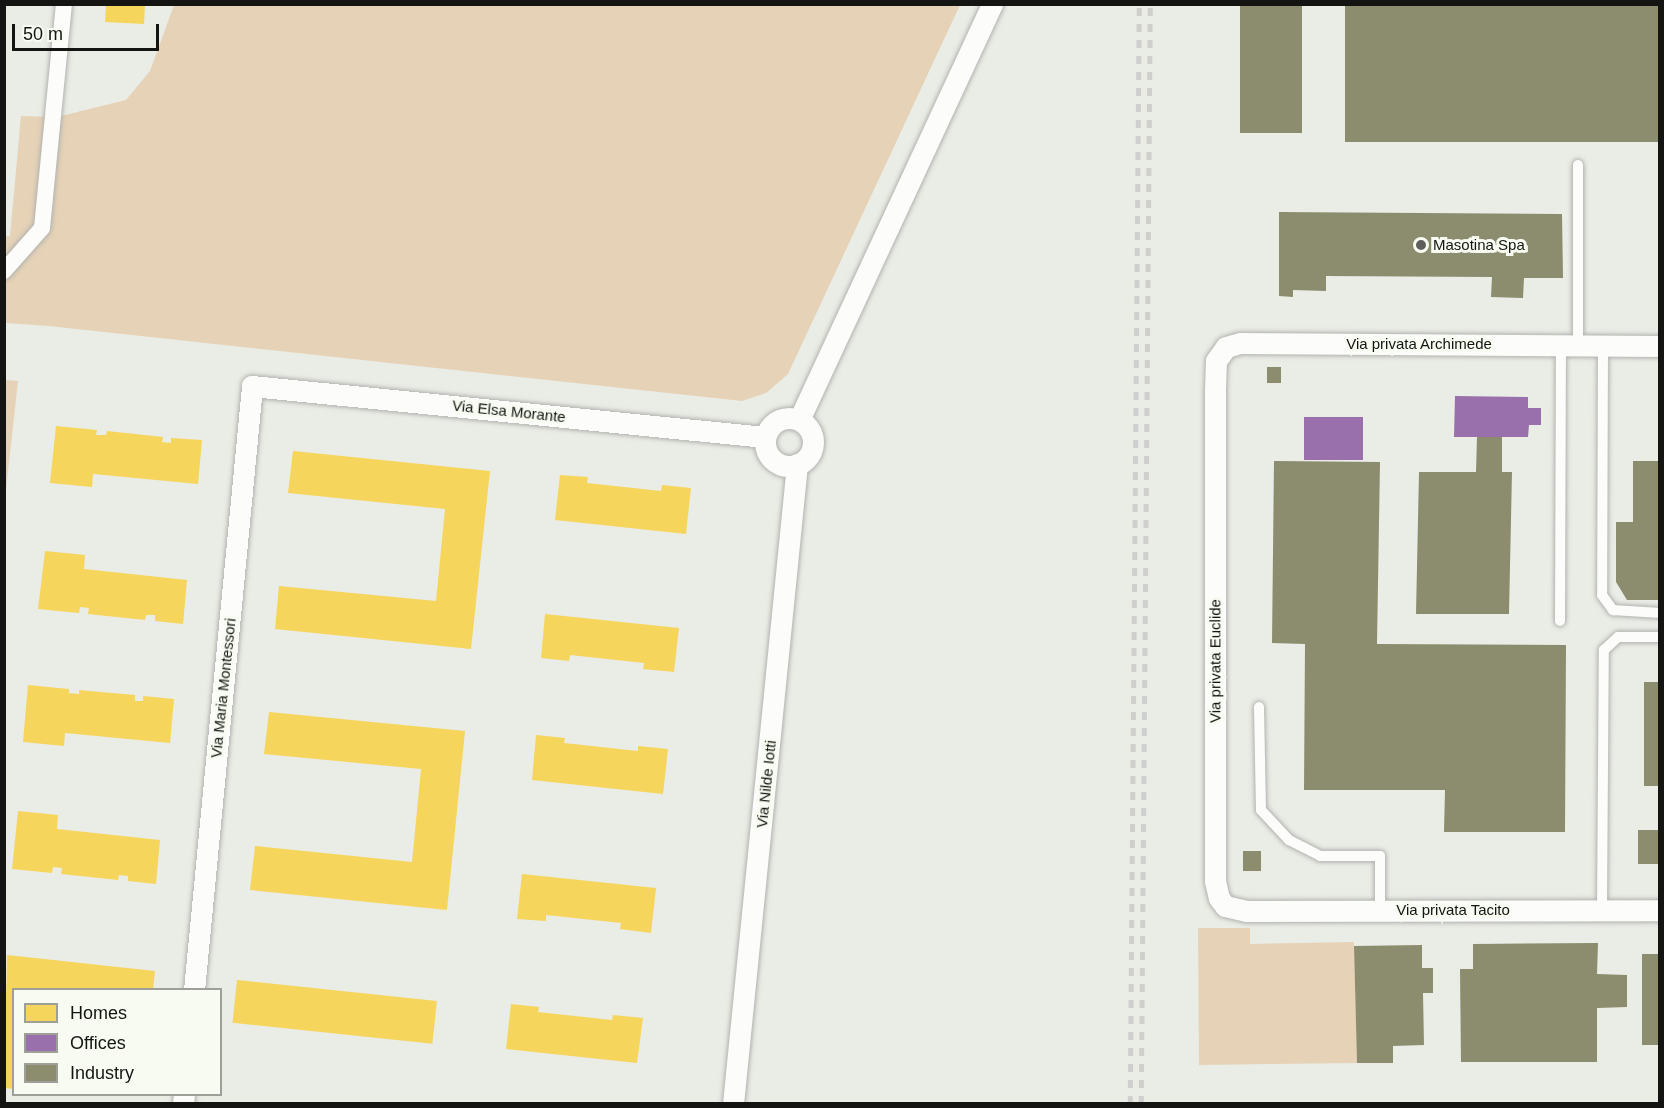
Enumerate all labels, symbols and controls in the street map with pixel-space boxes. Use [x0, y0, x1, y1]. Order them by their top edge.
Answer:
scale bar [15, 12, 162, 50]
text: 50 m [23, 24, 63, 44]
place label: Masotina Spa [1433, 236, 1525, 254]
marker: Masotina Spa [1414, 238, 1428, 252]
street label: Via privata Archimede [1346, 335, 1492, 353]
street label: Via Elsa Morante [451, 396, 567, 426]
street label: Via privata Euclide [1206, 599, 1224, 723]
street label: Via Maria Montessori [207, 617, 239, 759]
street label: Via Nilde Iotti [752, 739, 780, 829]
street label: Via privata Tacito [1396, 901, 1510, 919]
legend [12, 988, 222, 1096]
text: Homes [70, 1003, 127, 1023]
text: Offices [70, 1033, 126, 1053]
text: Industry [70, 1063, 134, 1083]

